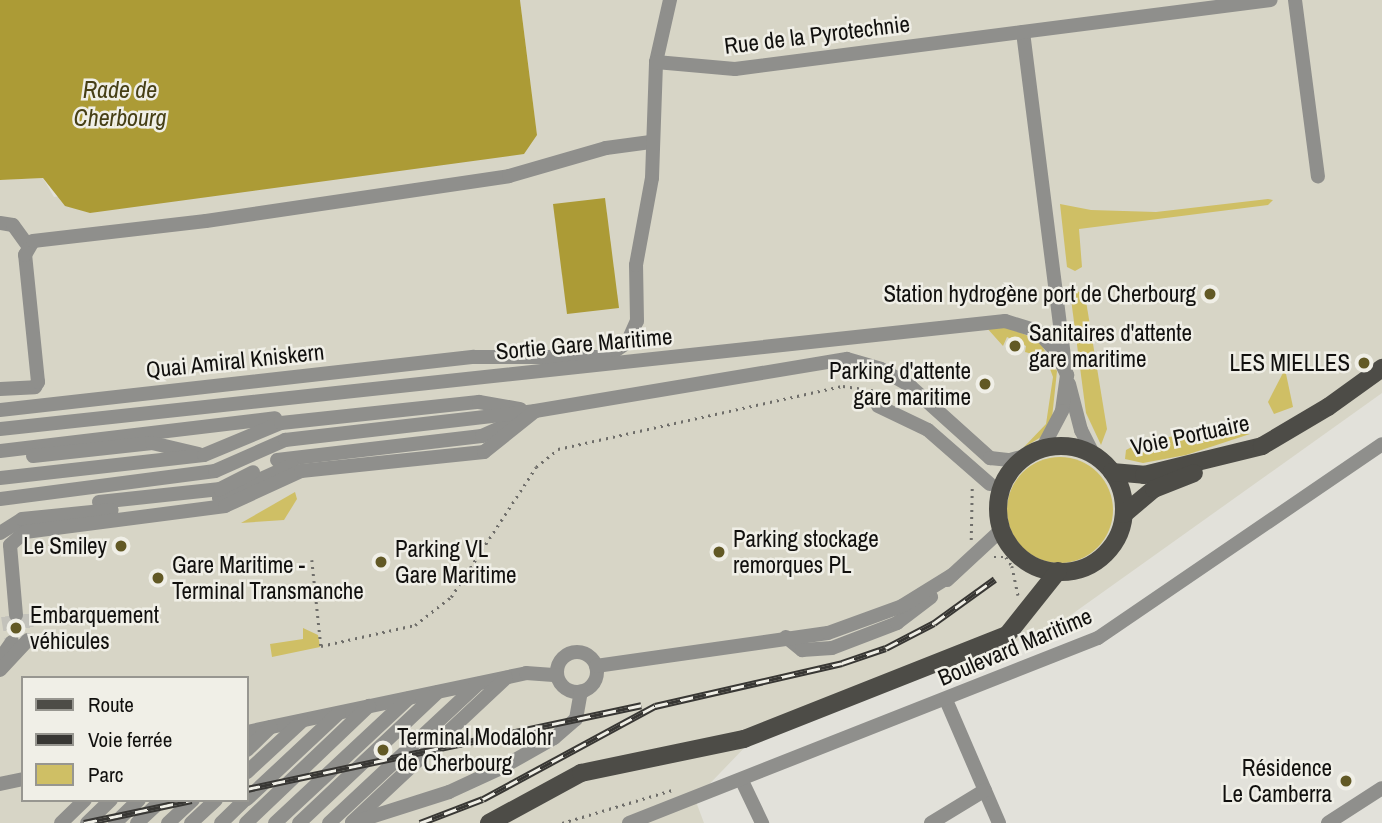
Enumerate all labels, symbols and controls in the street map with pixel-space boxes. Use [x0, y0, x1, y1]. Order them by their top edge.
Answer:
street label: Rue de la Pyrotechnie [723, 10, 911, 60]
water label: Rade de Cherbourg [74, 76, 166, 132]
place label: Station hydrogène port de Cherbourg [884, 280, 1196, 308]
marker: Station hydrogène port de Cherbourg [1202, 286, 1218, 302]
place label: Sanitaires d'attente gare maritime [1029, 319, 1192, 373]
street label: Sortie Gare Maritime [495, 323, 673, 365]
street label: Quai Amiral Kniskern [144, 338, 326, 384]
marker: Sanitaires d'attente gare maritime [1007, 338, 1023, 354]
place label: LES MIELLES [1229, 349, 1350, 377]
marker: LES MIELLES [1356, 355, 1372, 371]
place label: Parking d'attente gare maritime [829, 357, 971, 411]
marker: Parking d'attente gare maritime [977, 376, 993, 392]
street label: Voie Portuaire [1128, 409, 1252, 461]
place label: Parking stockage remorques PL [733, 525, 879, 579]
place label: Le Smiley [23, 532, 107, 560]
place label: Parking VL Gare Maritime [395, 535, 517, 589]
marker: Le Smiley [113, 538, 129, 554]
marker: Parking stockage remorques PL [711, 544, 727, 560]
place label: Gare Maritime - Terminal Transmanche [172, 551, 364, 605]
marker: Parking VL Gare Maritime [373, 554, 389, 570]
marker: Gare Maritime - Terminal Transmanche [150, 570, 166, 586]
place label: Embarquement véhicules [30, 601, 159, 655]
street label: Boulevard Maritime [934, 602, 1096, 692]
marker: Embarquement véhicules [8, 620, 24, 636]
legend [21, 676, 248, 802]
text: Route [88, 690, 134, 719]
place label: Terminal Modalohr de Cherbourg [397, 723, 553, 777]
text: Voie ferrée [88, 725, 172, 754]
marker: Terminal Modalohr de Cherbourg [375, 742, 391, 758]
place label: Résidence Le Camberra [1222, 754, 1332, 808]
text: Parc [88, 760, 123, 789]
marker: Résidence Le Camberra [1338, 773, 1354, 789]

